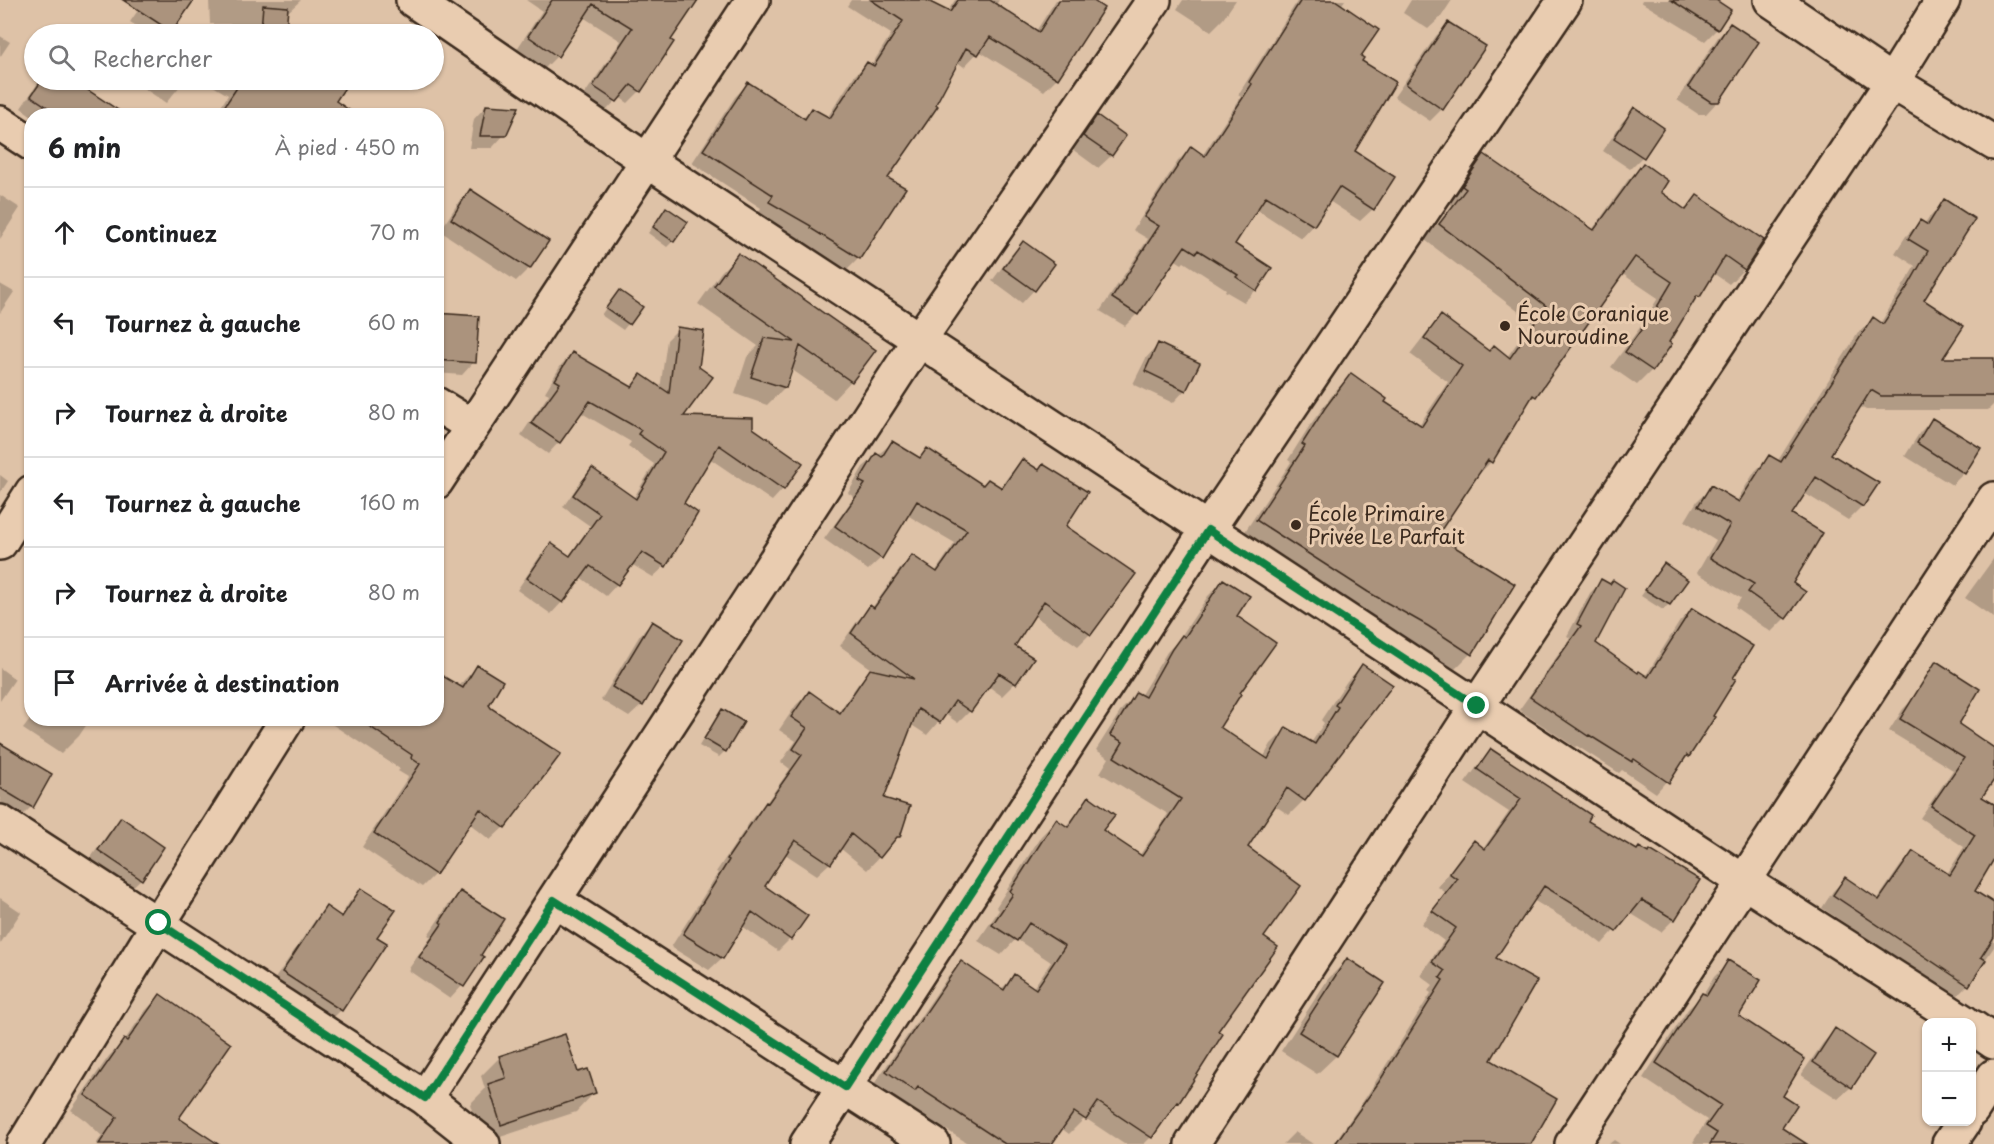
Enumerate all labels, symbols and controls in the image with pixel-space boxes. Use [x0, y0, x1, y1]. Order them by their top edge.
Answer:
search box [24, 24, 444, 90]
icon: search [45, 41, 78, 74]
text: Rechercher [93, 41, 212, 74]
text: 6 min [48, 128, 121, 167]
text: À pied · 450 m [275, 132, 420, 162]
icon: ahead [48, 216, 81, 249]
text: Continuez [105, 216, 217, 249]
text: 70 m [370, 217, 420, 247]
place label: École Coranique Nouroudine [1517, 298, 1670, 351]
icon: left [48, 306, 81, 339]
text: Tournez à gauche [105, 306, 301, 339]
text: 60 m [368, 307, 420, 337]
marker: École Coranique Nouroudine [1498, 319, 1512, 333]
icon: right [48, 396, 81, 429]
text: Tournez à droite [105, 396, 288, 429]
text: 80 m [368, 397, 420, 427]
icon: left [48, 486, 81, 519]
text: Tournez à gauche [105, 486, 301, 519]
text: 160 m [360, 487, 420, 517]
place label: École Primaire Privée Le Parfait [1308, 498, 1465, 551]
marker: École Primaire Privée Le Parfait [1289, 518, 1303, 532]
icon: right [48, 576, 81, 609]
text: Tournez à droite [105, 576, 288, 609]
text: 80 m [368, 577, 420, 607]
icon: arrive [48, 666, 81, 699]
text: Arrivée à destination [105, 666, 339, 699]
route end [1463, 692, 1489, 718]
route start [145, 909, 171, 935]
map controls [1922, 1018, 1976, 1126]
button: + [1922, 1018, 1976, 1072]
button: − [1922, 1072, 1976, 1126]

